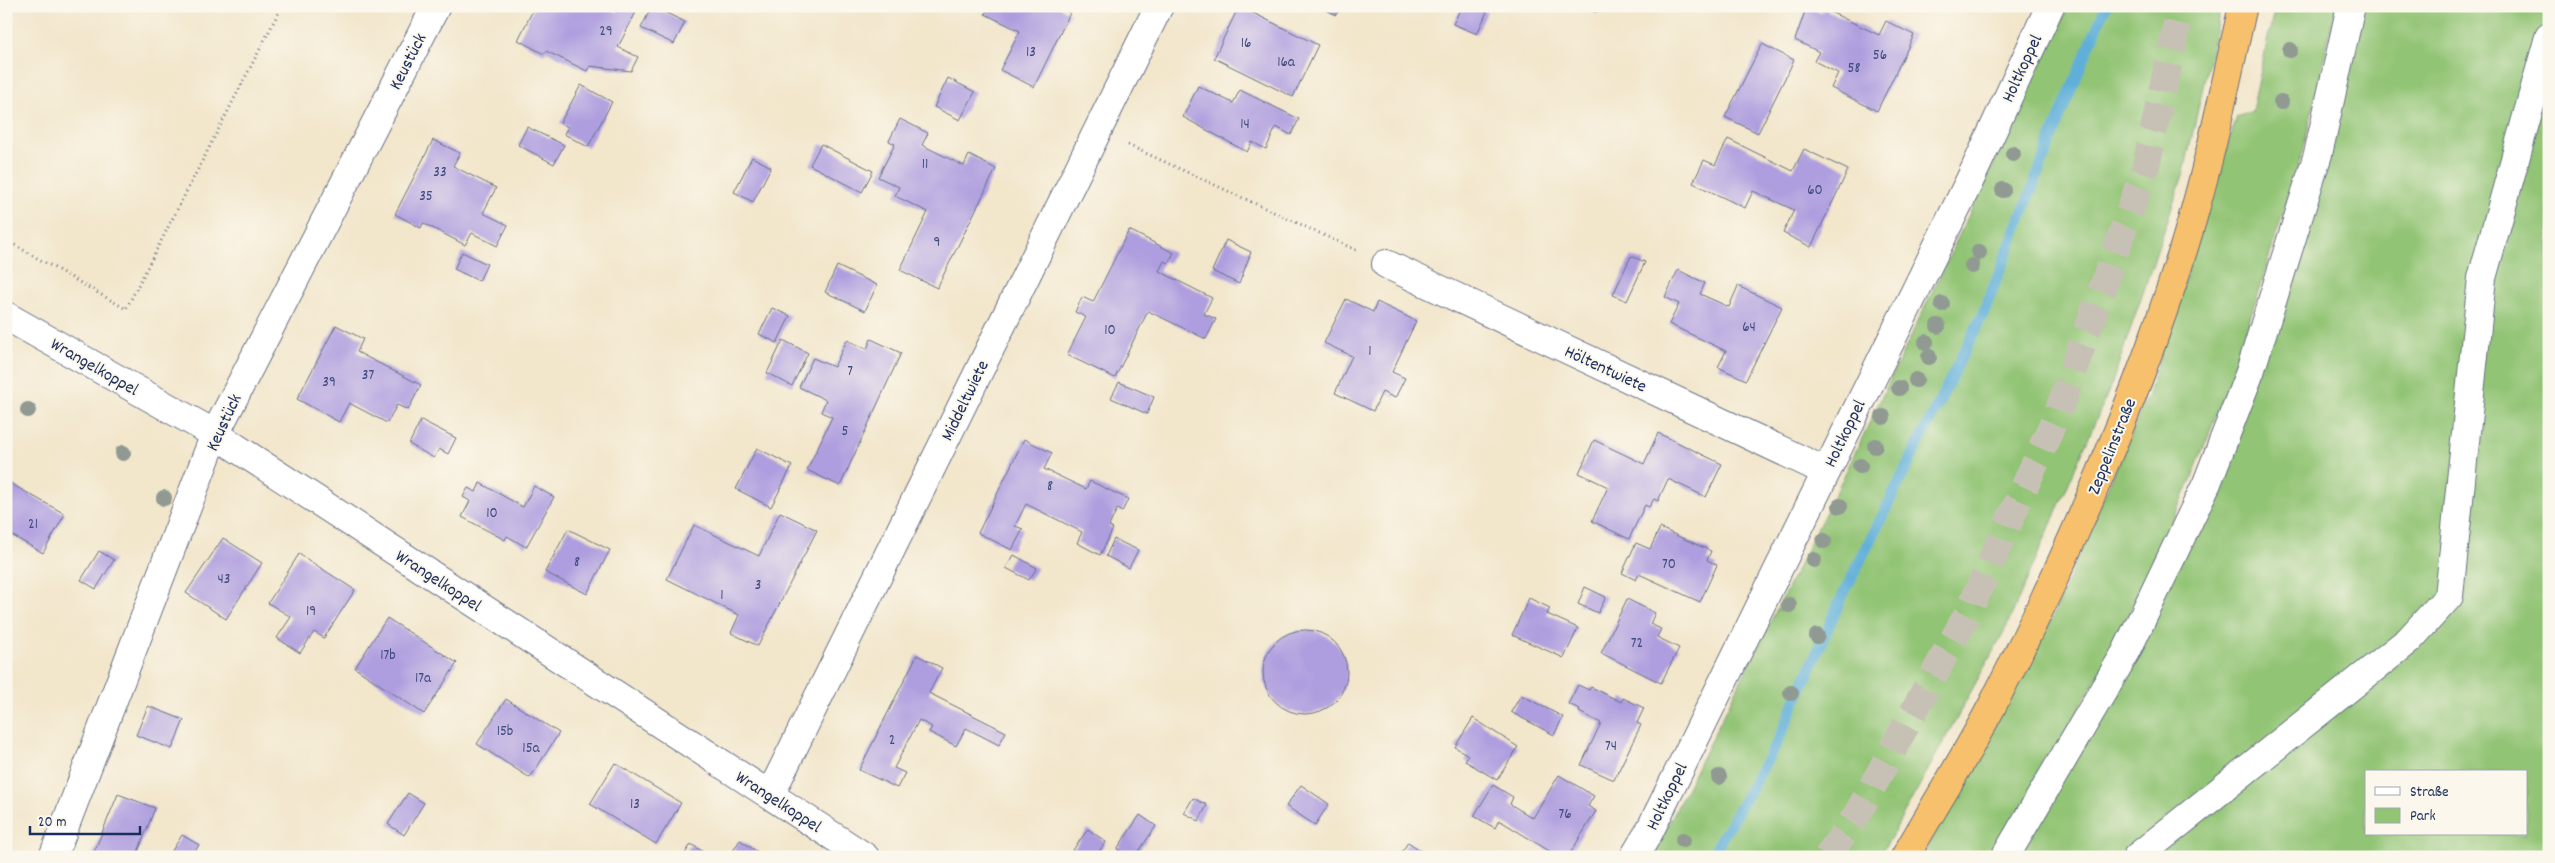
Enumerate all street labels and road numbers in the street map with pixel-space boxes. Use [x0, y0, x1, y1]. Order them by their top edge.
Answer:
street label: Keustück [384, 29, 434, 95]
street label: Holtkoppel [1997, 30, 2050, 107]
street label: Wrangelkoppel [45, 333, 143, 404]
street label: Höltentwiete [1560, 340, 1650, 400]
street label: Middeltwiete [936, 356, 997, 446]
street label: Keustück [201, 390, 249, 456]
street label: Holtkoppel [1819, 395, 1874, 472]
street label: Zeppelinstraße [2083, 395, 2144, 499]
street label: Wrangelkoppel [390, 545, 486, 620]
street label: Holtkoppel [1641, 758, 1696, 835]
street label: Wrangelkoppel [730, 766, 826, 841]

